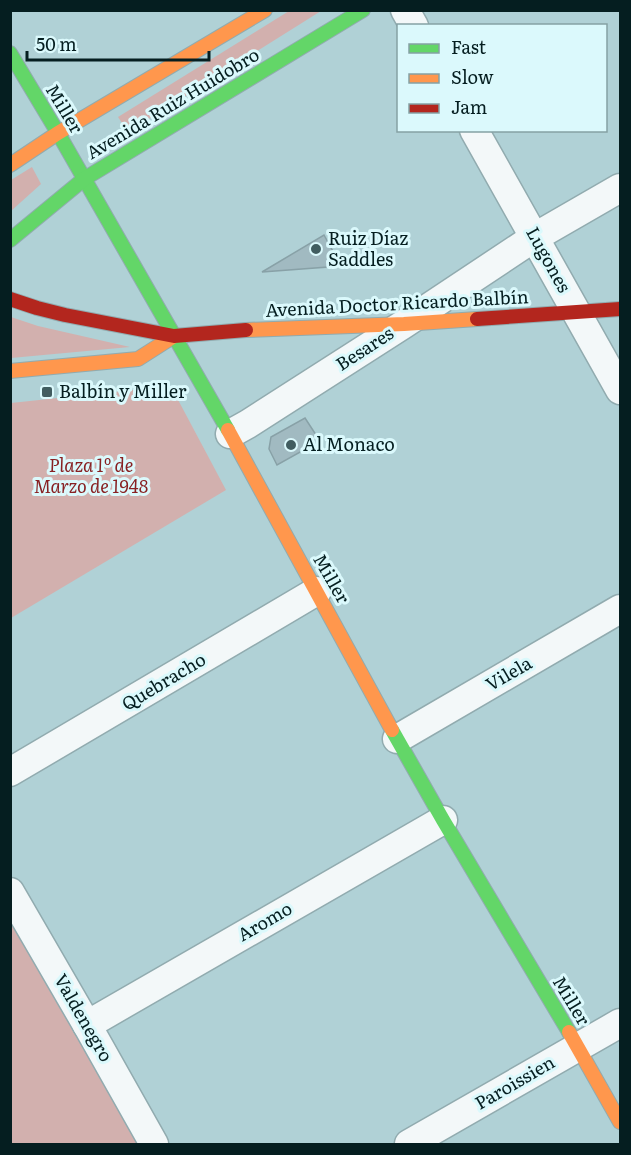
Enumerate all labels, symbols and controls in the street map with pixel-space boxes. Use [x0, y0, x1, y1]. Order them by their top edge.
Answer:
scale bar [27, 24, 208, 62]
legend [397, 24, 607, 132]
text: 50 m [36, 30, 77, 57]
text: Fast [451, 33, 487, 60]
street label: Avenida Ruiz Huidobro [80, 40, 264, 165]
text: Slow [451, 63, 494, 90]
street label: Miller [40, 78, 91, 138]
text: Jam [451, 93, 487, 120]
street label: Lugones [520, 221, 578, 297]
place label: Ruiz Díaz Saddles [328, 224, 408, 272]
marker: Ruiz Díaz Saddles [309, 242, 323, 256]
street label: Avenida Doctor Ricardo Balbín [265, 282, 529, 323]
street label: Besares [330, 319, 398, 377]
place label: Balbín y Miller [59, 377, 187, 404]
marker: Balbín y Miller [40, 385, 54, 399]
place label: Al Monaco [303, 430, 395, 457]
marker: Al Monaco [284, 438, 298, 452]
park label: Plaza 1º de Marzo de 1948 [34, 451, 149, 499]
street label: Miller [307, 548, 358, 609]
street label: Quebracho [116, 645, 210, 716]
street label: Vilela [480, 648, 537, 697]
street label: Aromo [232, 894, 297, 947]
street label: Valdenegro [48, 968, 120, 1066]
street label: Miller [547, 970, 598, 1030]
street label: Paroissien [469, 1048, 559, 1116]

